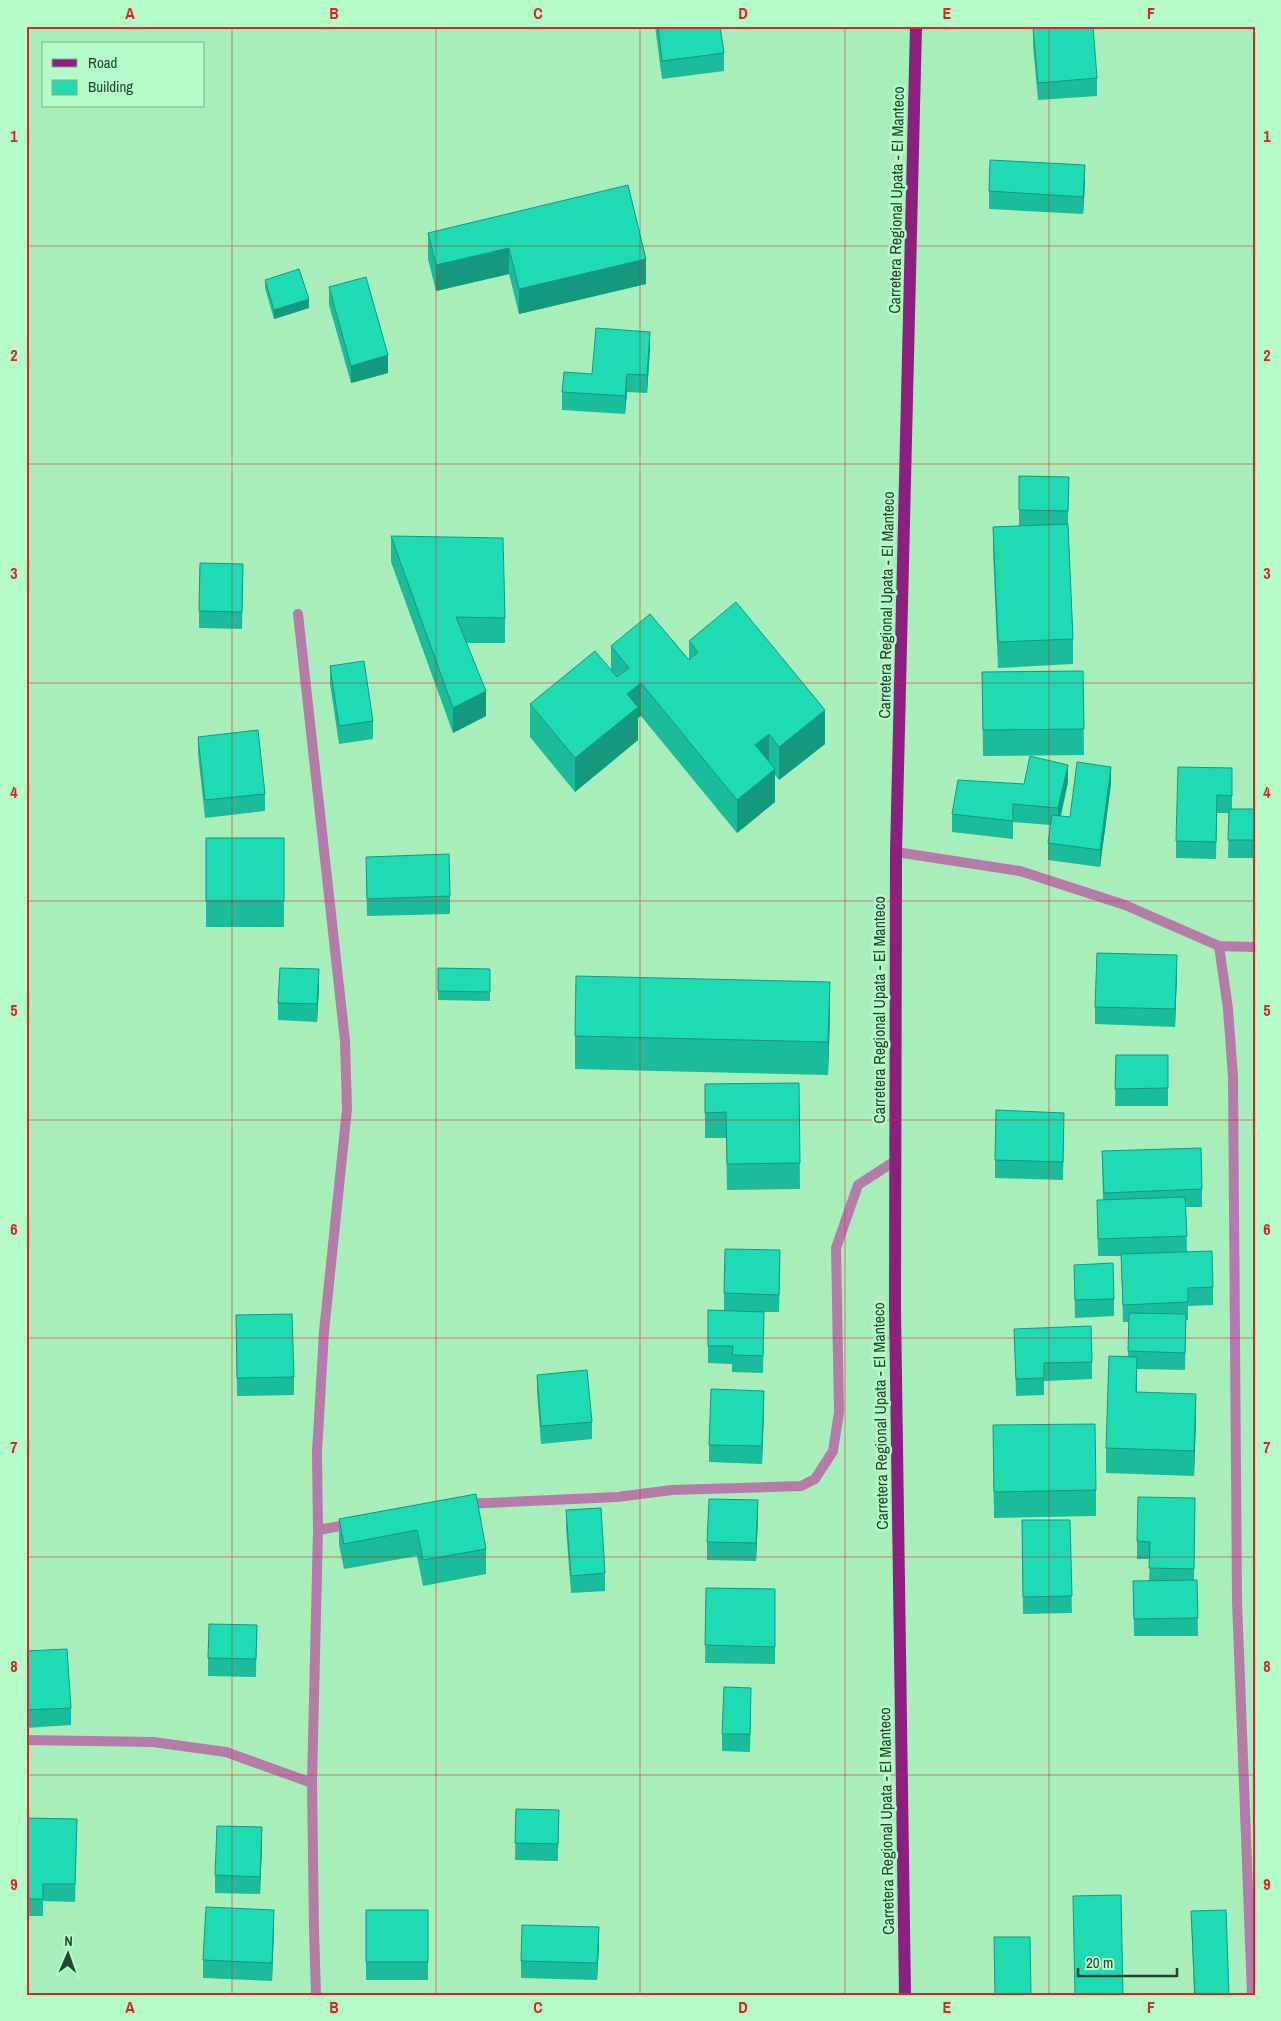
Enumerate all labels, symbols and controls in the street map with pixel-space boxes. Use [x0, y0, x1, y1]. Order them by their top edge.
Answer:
text: A [125, 2, 135, 24]
text: B [329, 2, 339, 24]
text: C [533, 2, 543, 24]
text: D [738, 2, 748, 24]
text: E [943, 2, 952, 24]
text: F [1147, 2, 1155, 24]
legend [42, 42, 205, 108]
text: Road [88, 52, 117, 73]
text: Building [88, 76, 133, 97]
street label: Carretera Regional Upata - El Manteco [883, 86, 909, 314]
text: 1 [10, 125, 18, 147]
text: 1 [1263, 125, 1271, 147]
text: 2 [10, 344, 18, 366]
text: 2 [1263, 344, 1271, 366]
street label: Carretera Regional Upata - El Manteco [873, 491, 899, 719]
text: 3 [10, 562, 18, 584]
text: 3 [1263, 562, 1271, 584]
text: 4 [10, 781, 18, 803]
text: 4 [1263, 781, 1271, 803]
street label: Carretera Regional Upata - El Manteco [868, 896, 890, 1124]
text: 5 [10, 999, 18, 1021]
text: 5 [1263, 999, 1271, 1021]
text: 6 [10, 1218, 18, 1240]
text: 6 [1263, 1218, 1271, 1240]
street label: Carretera Regional Upata - El Manteco [867, 1302, 893, 1530]
text: 7 [10, 1436, 18, 1458]
text: 7 [1263, 1436, 1271, 1458]
text: 8 [10, 1655, 18, 1677]
text: 8 [1263, 1655, 1271, 1677]
street label: Carretera Regional Upata - El Manteco [873, 1707, 899, 1935]
text: 9 [10, 1873, 18, 1895]
text: 9 [1263, 1873, 1271, 1895]
north arrow [42, 1928, 92, 1978]
text: N [64, 1932, 73, 1950]
scale bar [1078, 1946, 1177, 1978]
text: 20 m [1086, 1952, 1113, 1973]
text: A [125, 1996, 135, 2018]
text: B [329, 1996, 339, 2018]
text: C [533, 1996, 543, 2018]
text: D [738, 1996, 748, 2018]
text: E [943, 1996, 952, 2018]
text: F [1147, 1996, 1155, 2018]

